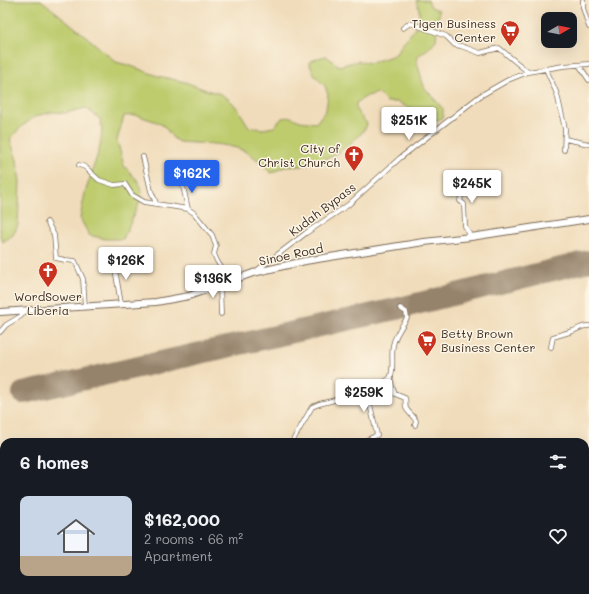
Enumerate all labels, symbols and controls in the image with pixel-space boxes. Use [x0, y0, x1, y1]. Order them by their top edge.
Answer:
north arrow [541, 12, 577, 48]
map controls [541, 12, 577, 48]
place label: Tigen Business Center [412, 15, 496, 45]
supermarket icon: Tigen Business Center [499, 19, 521, 47]
pin: $251K [381, 107, 437, 141]
text: $251K [390, 111, 428, 128]
place label: City of Christ Church [258, 140, 340, 170]
church icon: City of Christ Church [343, 144, 365, 172]
pin: $162K [164, 160, 220, 194]
text: $162K [173, 164, 211, 181]
pin: $245K [444, 170, 500, 204]
text: $245K [452, 174, 492, 191]
street label: Kudah Bypass [285, 179, 359, 239]
street label: Sinoe Road [257, 239, 325, 269]
pin: $126K [98, 247, 154, 281]
text: $126K [107, 251, 145, 268]
church icon: WordSower Liberia [37, 260, 59, 288]
pin: $136K [185, 265, 241, 299]
text: $136K [194, 269, 232, 286]
place label: WordSower Liberia [14, 288, 82, 318]
place label: Betty Brown Business Center [441, 325, 535, 355]
supermarket icon: Betty Brown Business Center [416, 329, 438, 357]
pin: $259K [336, 379, 392, 413]
text: $259K [344, 383, 384, 400]
text: 6 homes [20, 451, 89, 473]
icon: filters [547, 451, 569, 473]
text: $162,000 [144, 508, 220, 530]
icon: home [52, 512, 100, 560]
icon: heart [547, 525, 569, 547]
text: 2 rooms · 66 m² [144, 530, 243, 547]
text: Apartment [144, 547, 213, 564]

